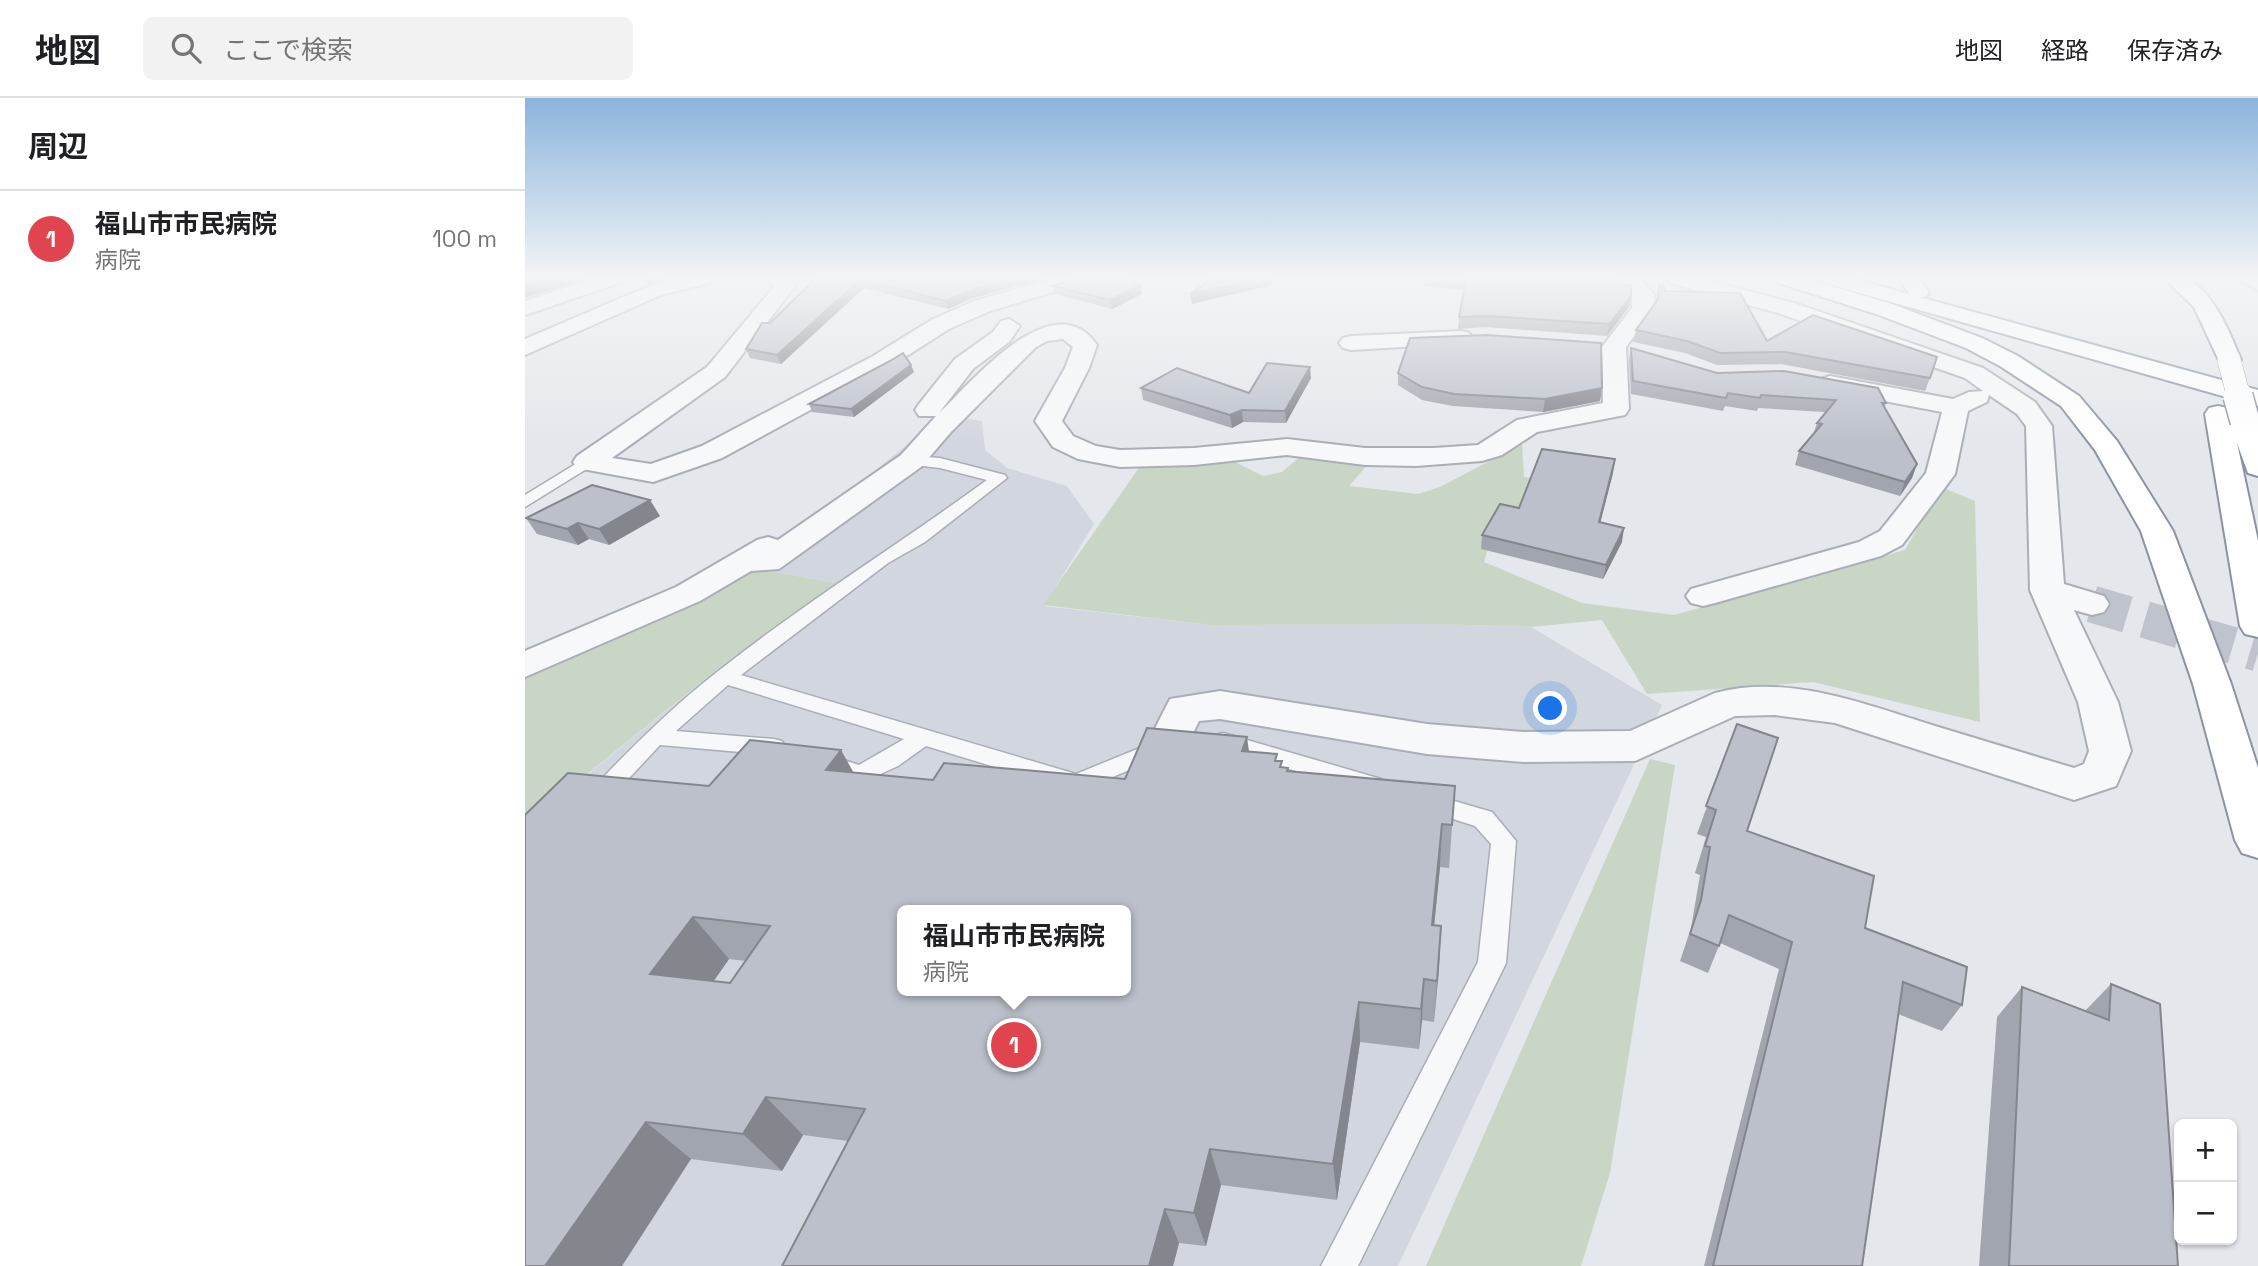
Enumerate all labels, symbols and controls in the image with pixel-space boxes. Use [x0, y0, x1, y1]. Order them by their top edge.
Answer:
search box [143, 17, 633, 80]
icon: search [167, 29, 205, 67]
text: 地図 [35, 30, 101, 72]
text: ここで検索 [223, 33, 353, 67]
text: 地図 [1955, 35, 2003, 66]
text: 経路 [2041, 35, 2089, 66]
text: 保存済み [2127, 35, 2223, 66]
text: 周辺 [28, 127, 88, 166]
text: 福山市市民病院 [95, 207, 277, 241]
text: 1 [46, 224, 56, 254]
text: 100 m [432, 224, 497, 254]
text: 病院 [95, 245, 141, 275]
your location [1533, 691, 1567, 725]
popup [897, 905, 1131, 996]
text: 福山市市民病院 [923, 919, 1105, 953]
text: 病院 [923, 957, 969, 987]
pin: 1 [991, 1019, 1037, 1071]
map controls [2174, 1119, 2237, 1245]
button: + [2174, 1119, 2237, 1182]
button: − [2174, 1182, 2237, 1245]

